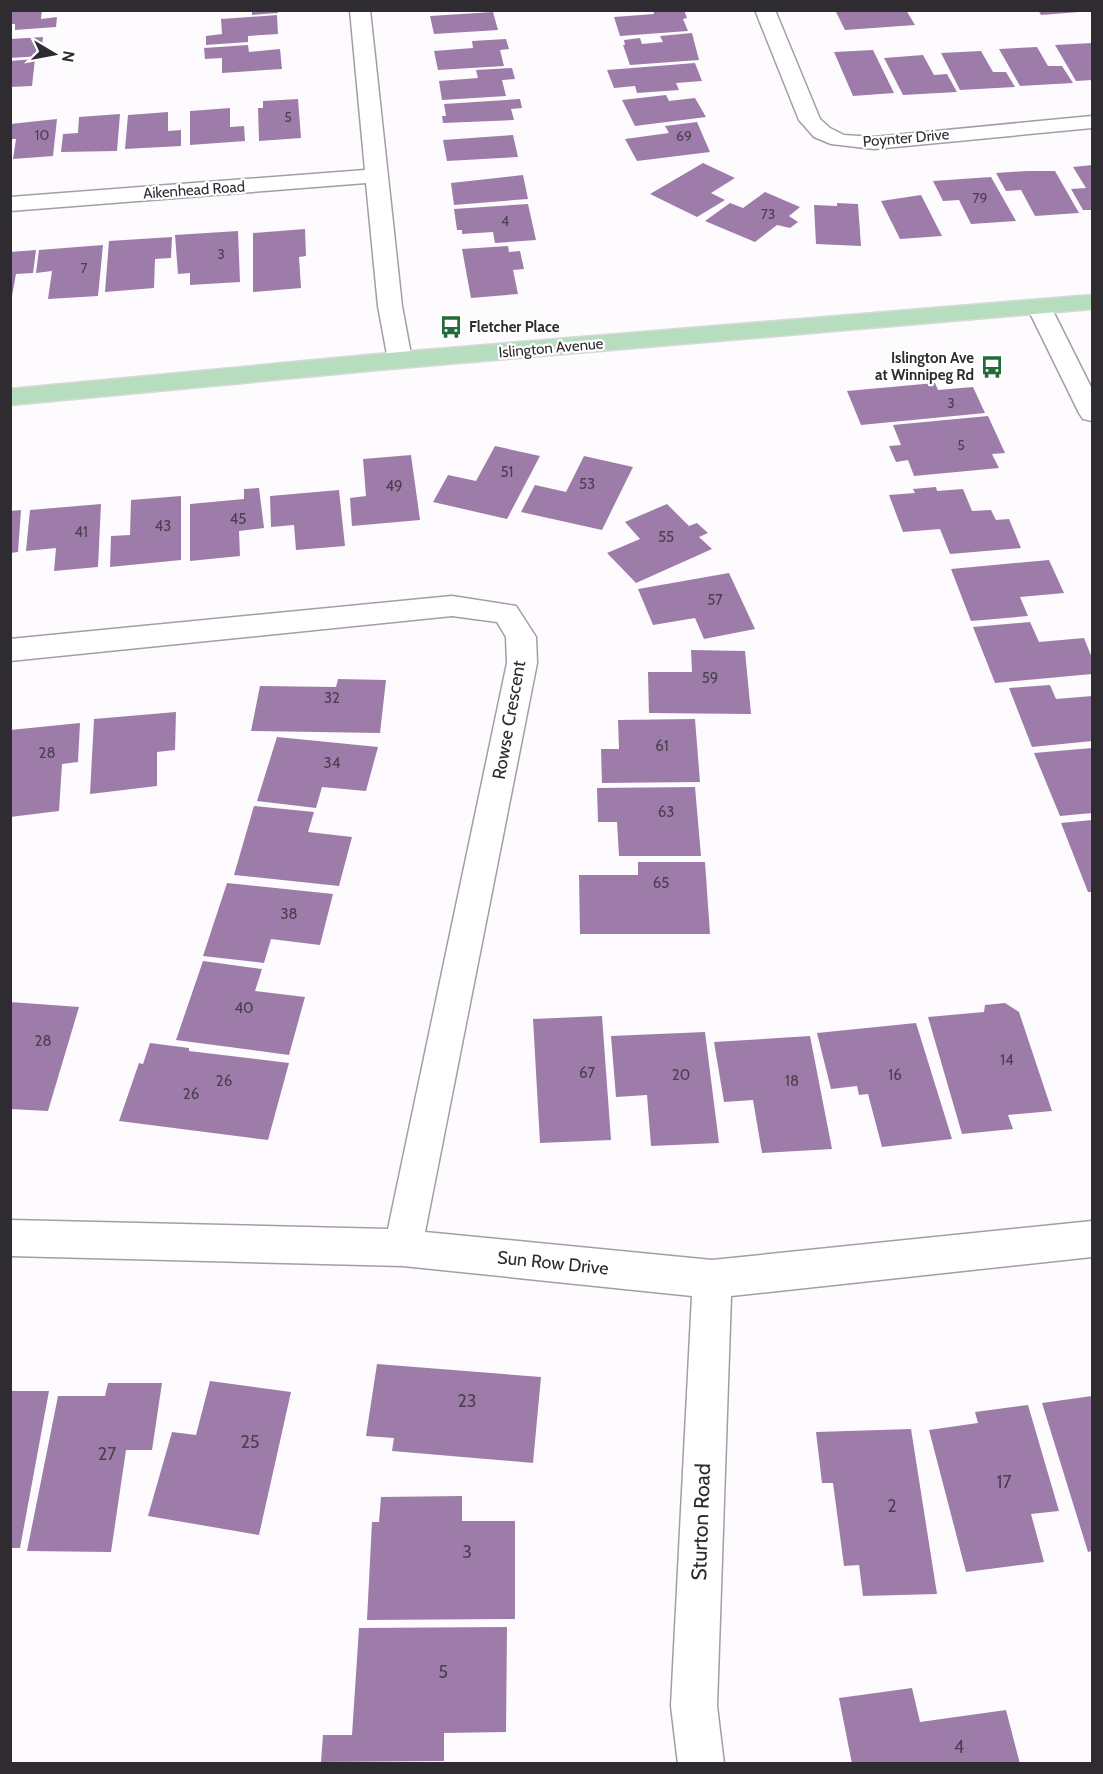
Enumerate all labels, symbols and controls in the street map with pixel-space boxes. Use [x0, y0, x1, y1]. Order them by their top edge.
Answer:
north arrow [24, 24, 84, 84]
text: N [58, 49, 79, 64]
house number: 5 [284, 108, 292, 126]
street label: Poynter Drive [862, 125, 950, 151]
house number: 10 [35, 126, 49, 144]
house number: 69 [676, 127, 692, 145]
street label: Aikenhead Road [142, 177, 246, 203]
house number: 79 [973, 189, 988, 207]
house number: 73 [761, 205, 775, 223]
house number: 4 [501, 212, 509, 230]
house number: 3 [217, 245, 225, 263]
house number: 7 [80, 259, 88, 277]
bus stop icon: Fletcher Place [438, 314, 464, 340]
place label: Fletcher Place [469, 318, 560, 336]
street label: Islington Avenue [498, 334, 604, 362]
place label: Islington Ave at Winnipeg Rd [875, 349, 974, 384]
bus stop icon: Islington Ave at Winnipeg Rd [979, 354, 1005, 380]
house number: 3 [947, 394, 955, 412]
house number: 5 [957, 436, 965, 454]
house number: 51 [500, 463, 514, 481]
house number: 53 [579, 475, 595, 493]
house number: 49 [385, 477, 403, 495]
house number: 45 [230, 510, 246, 528]
house number: 43 [155, 517, 171, 535]
house number: 41 [74, 523, 88, 541]
house number: 55 [658, 528, 674, 546]
house number: 57 [707, 591, 723, 609]
street label: Rowse Crescent [488, 659, 530, 781]
house number: 59 [702, 669, 718, 687]
house number: 32 [324, 689, 340, 707]
house number: 61 [655, 737, 669, 755]
house number: 28 [39, 744, 55, 762]
house number: 34 [324, 754, 341, 772]
house number: 63 [658, 803, 674, 821]
house number: 65 [653, 874, 669, 892]
house number: 38 [280, 905, 298, 923]
house number: 40 [234, 999, 254, 1017]
house number: 28 [35, 1032, 51, 1050]
house number: 14 [1000, 1051, 1014, 1069]
house number: 67 [579, 1064, 595, 1082]
house number: 20 [672, 1066, 690, 1084]
house number: 16 [888, 1066, 902, 1084]
house number: 26 [216, 1072, 232, 1090]
house number: 18 [785, 1072, 799, 1090]
house number: 26 [183, 1085, 199, 1103]
street label: Sun Row Drive [496, 1246, 610, 1280]
house number: 23 [457, 1390, 477, 1412]
house number: 25 [240, 1431, 260, 1453]
house number: 27 [98, 1443, 116, 1465]
street label: Sturton Road [686, 1463, 715, 1581]
house number: 17 [997, 1471, 1011, 1493]
house number: 2 [887, 1495, 897, 1517]
house number: 3 [462, 1541, 472, 1563]
house number: 5 [438, 1661, 448, 1683]
house number: 4 [954, 1736, 964, 1758]

